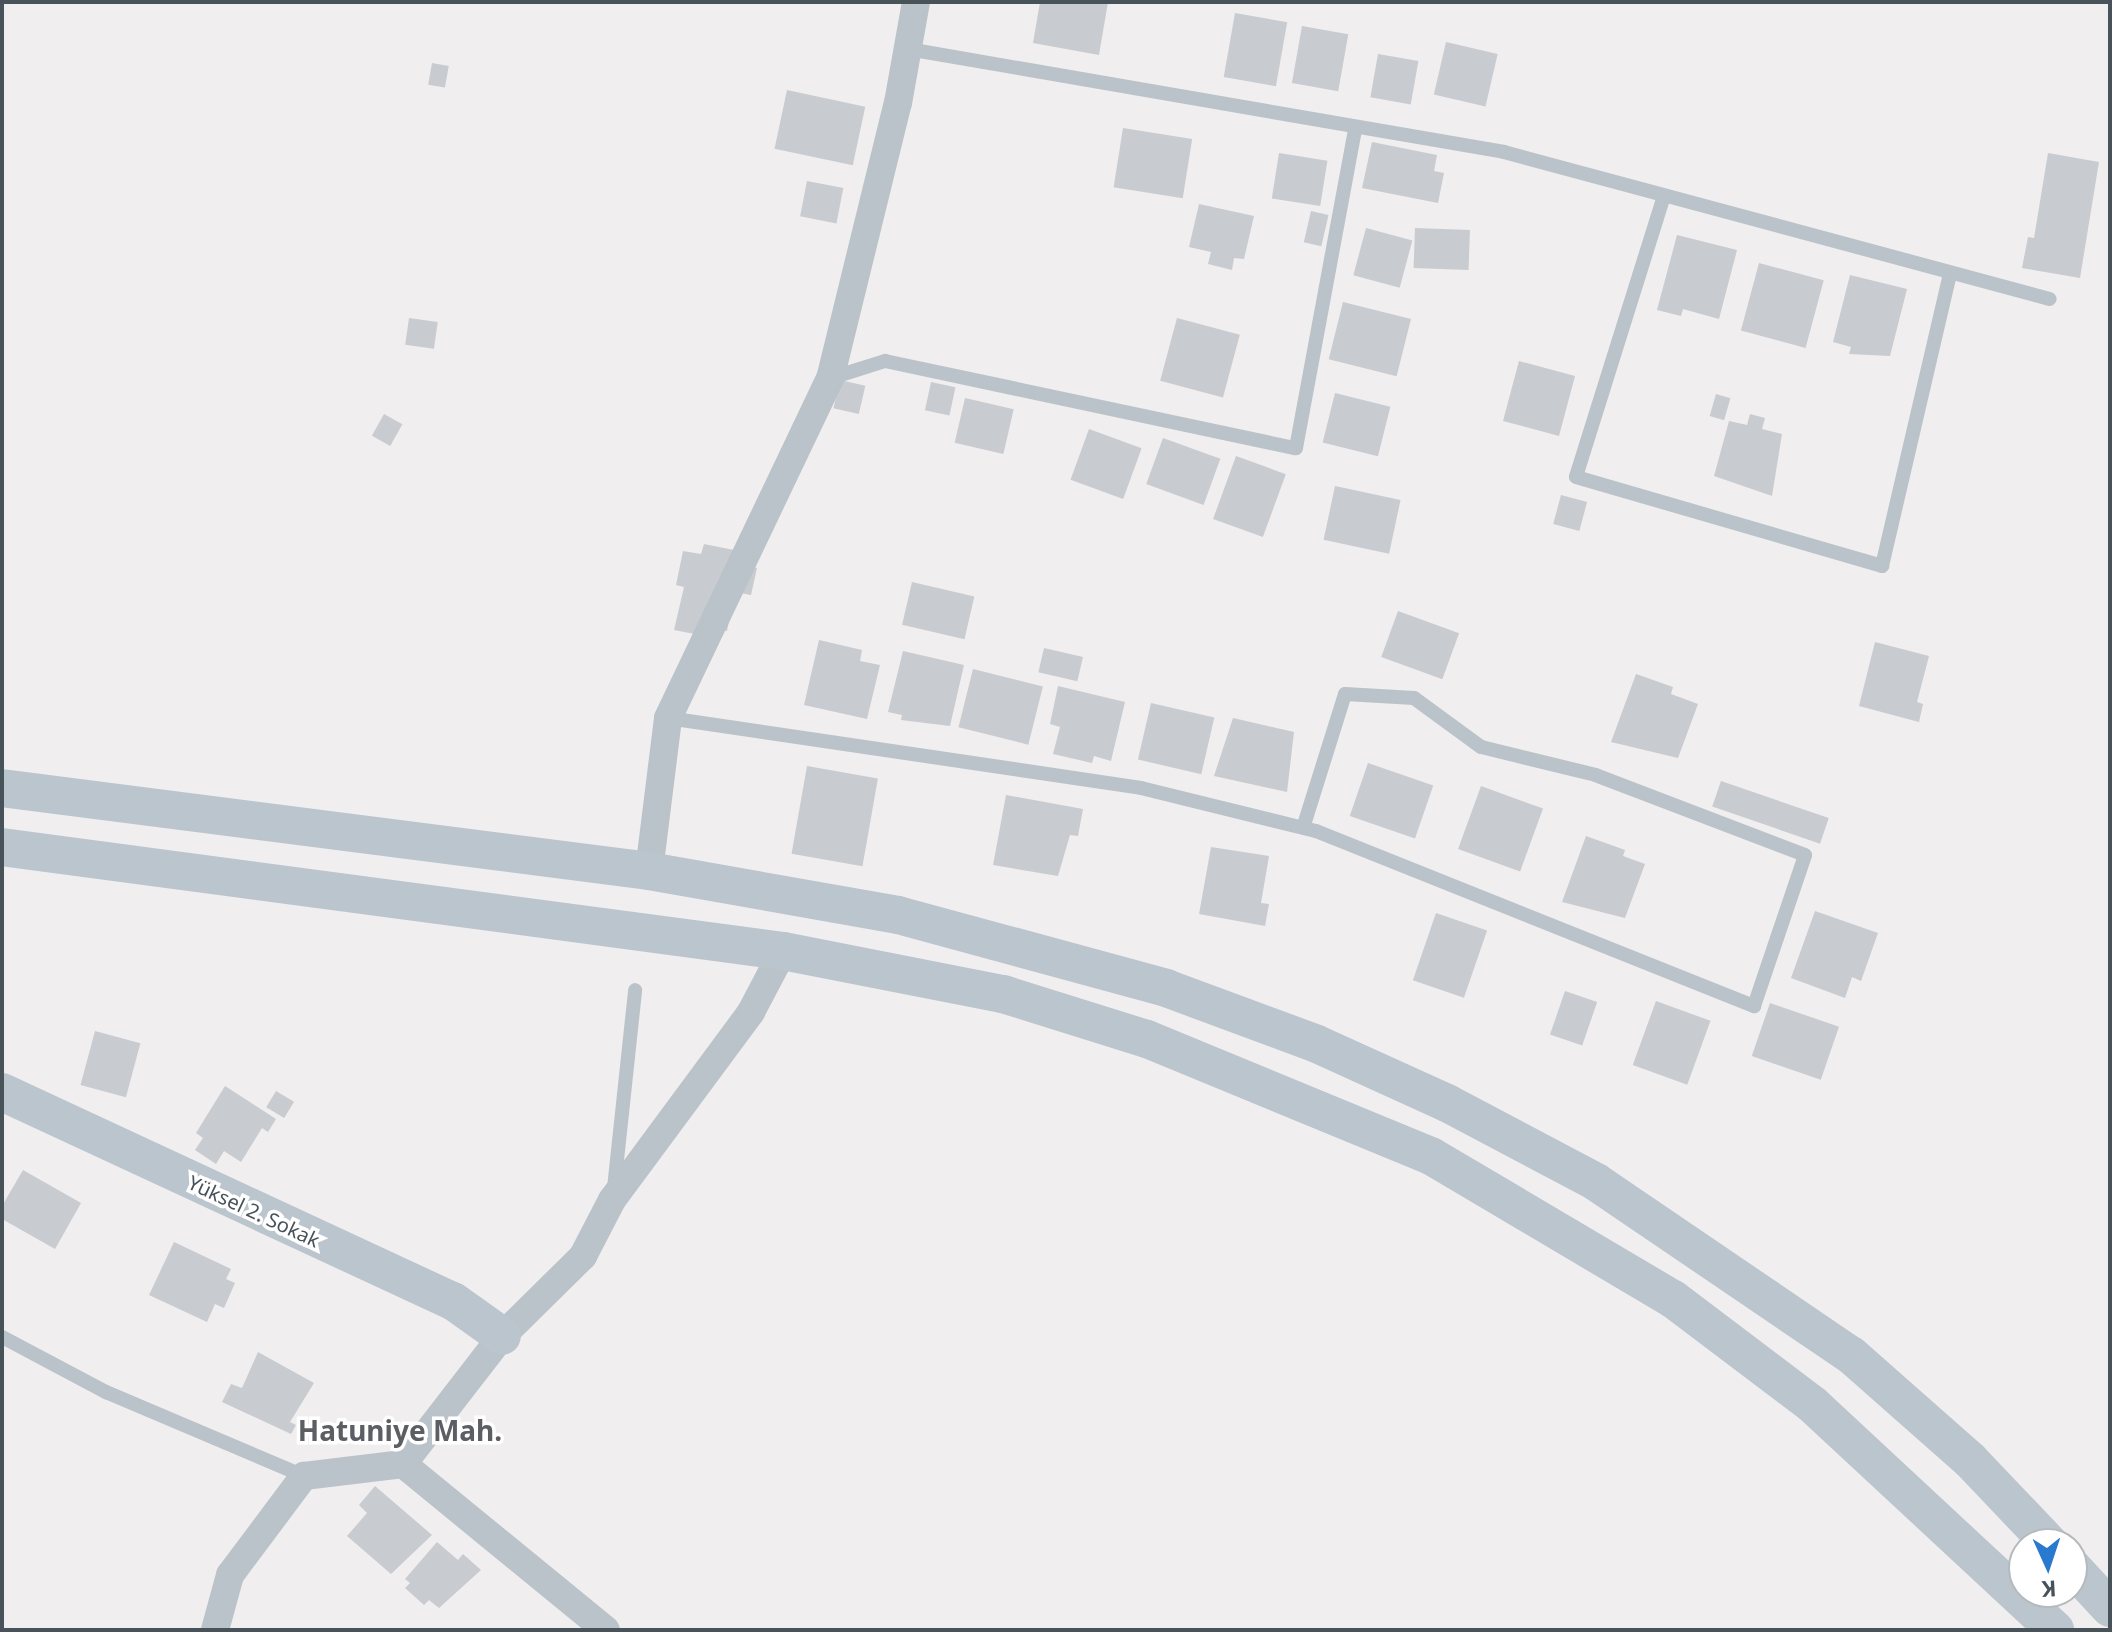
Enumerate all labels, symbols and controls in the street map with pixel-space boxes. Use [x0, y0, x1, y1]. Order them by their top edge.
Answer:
street label: Yüksel 2. Sokak [184, 1170, 324, 1252]
district label: Hatuniye Mah. [298, 1413, 502, 1447]
north arrow [2008, 1528, 2088, 1608]
text: K [2041, 1575, 2057, 1605]

